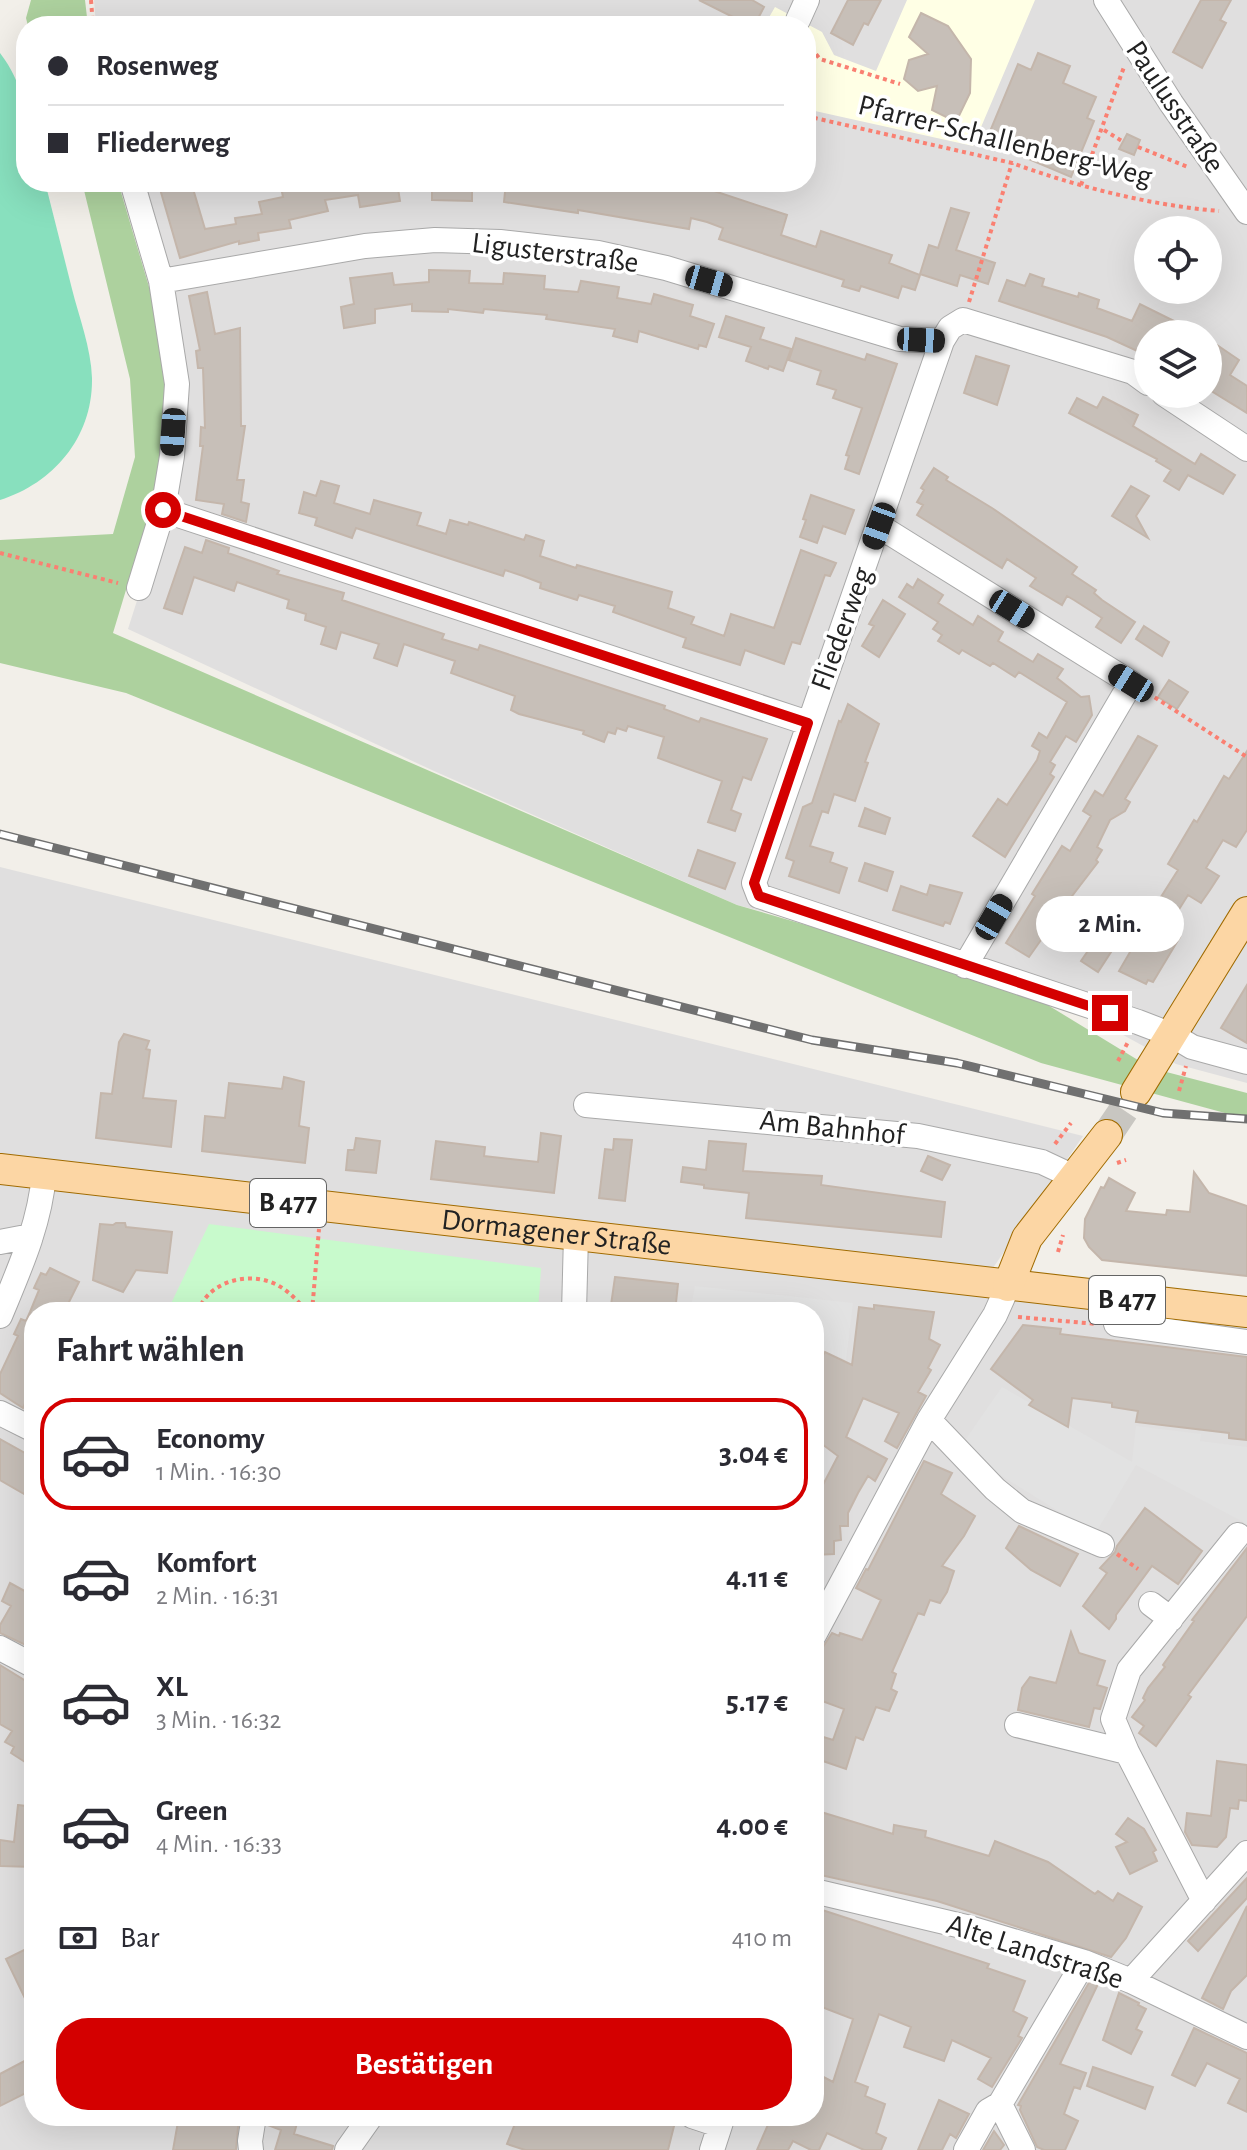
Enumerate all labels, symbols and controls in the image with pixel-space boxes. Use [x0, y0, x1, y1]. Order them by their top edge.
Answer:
street label: Paulusstraße [1120, 36, 1230, 178]
text: Rosenweg [96, 51, 218, 81]
street label: Pfarrer-Schallenberg-Weg [855, 90, 1155, 192]
text: Fliederweg [96, 128, 230, 158]
map controls [1134, 216, 1222, 408]
button: locate [1134, 216, 1222, 304]
street label: Ligusterstraße [470, 228, 640, 278]
car [683, 263, 735, 299]
button: layers [1134, 320, 1222, 408]
car [896, 327, 946, 353]
car [159, 407, 187, 457]
route start [145, 492, 181, 528]
car [860, 499, 898, 553]
street label: Fliederweg [806, 563, 878, 695]
car [985, 586, 1039, 632]
car [1104, 660, 1158, 706]
car [972, 890, 1016, 944]
callout: 2 Min. [1036, 897, 1184, 953]
text: 2 Min. [1078, 911, 1142, 937]
route end [1092, 995, 1128, 1031]
street label: Am Bahnhof [758, 1105, 908, 1151]
road number: B 477 [250, 1179, 326, 1227]
street label: Dormagener Straße [440, 1205, 673, 1261]
road number: B 477 [1089, 1276, 1165, 1324]
text: Fahrt wählen [56, 1332, 245, 1368]
icon: car [60, 1418, 132, 1490]
text: Economy [156, 1424, 265, 1454]
text: 3.04 € [719, 1439, 788, 1469]
text: 1 Min. · 16:30 [156, 1459, 282, 1485]
icon: car [60, 1542, 132, 1614]
text: Komfort [156, 1548, 256, 1578]
text: 4.11 € [726, 1563, 788, 1593]
text: 2 Min. · 16:31 [156, 1583, 280, 1609]
icon: car [60, 1666, 132, 1738]
text: XL [156, 1672, 188, 1702]
text: 5.17 € [726, 1687, 788, 1717]
text: 3 Min. · 16:32 [156, 1707, 281, 1733]
icon: car [60, 1790, 132, 1862]
text: Green [156, 1796, 228, 1826]
text: 4.00 € [716, 1811, 788, 1841]
text: 4 Min. · 16:33 [156, 1831, 282, 1857]
street label: Alte Landstraße [943, 1909, 1127, 1995]
icon: cash [56, 1916, 100, 1960]
text: Bar [120, 1923, 159, 1953]
text: 410 m [732, 1925, 792, 1951]
button: Bestätigen [56, 2018, 792, 2110]

